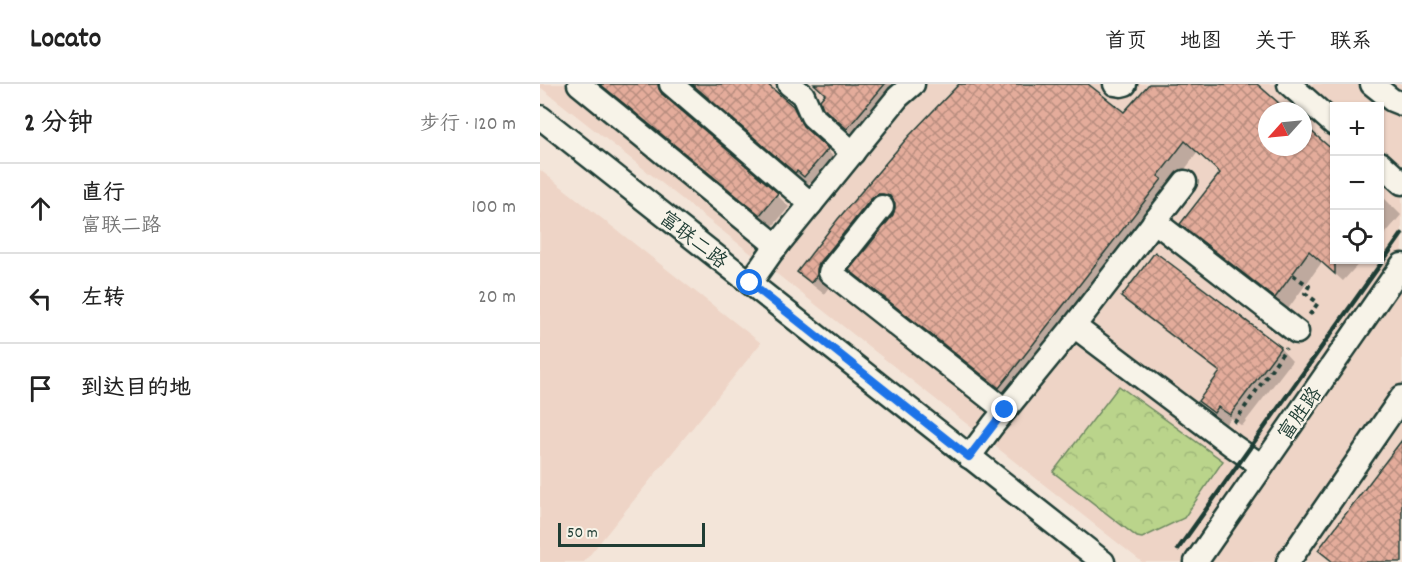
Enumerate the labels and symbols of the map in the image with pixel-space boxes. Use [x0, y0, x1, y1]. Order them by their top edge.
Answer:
north arrow [1258, 102, 1312, 156]
street label: 富联二路 [652, 206, 733, 278]
route start [736, 269, 762, 295]
street label: 富胜路 [1273, 381, 1331, 447]
route end [991, 396, 1017, 422]
scale bar [558, 520, 705, 548]

